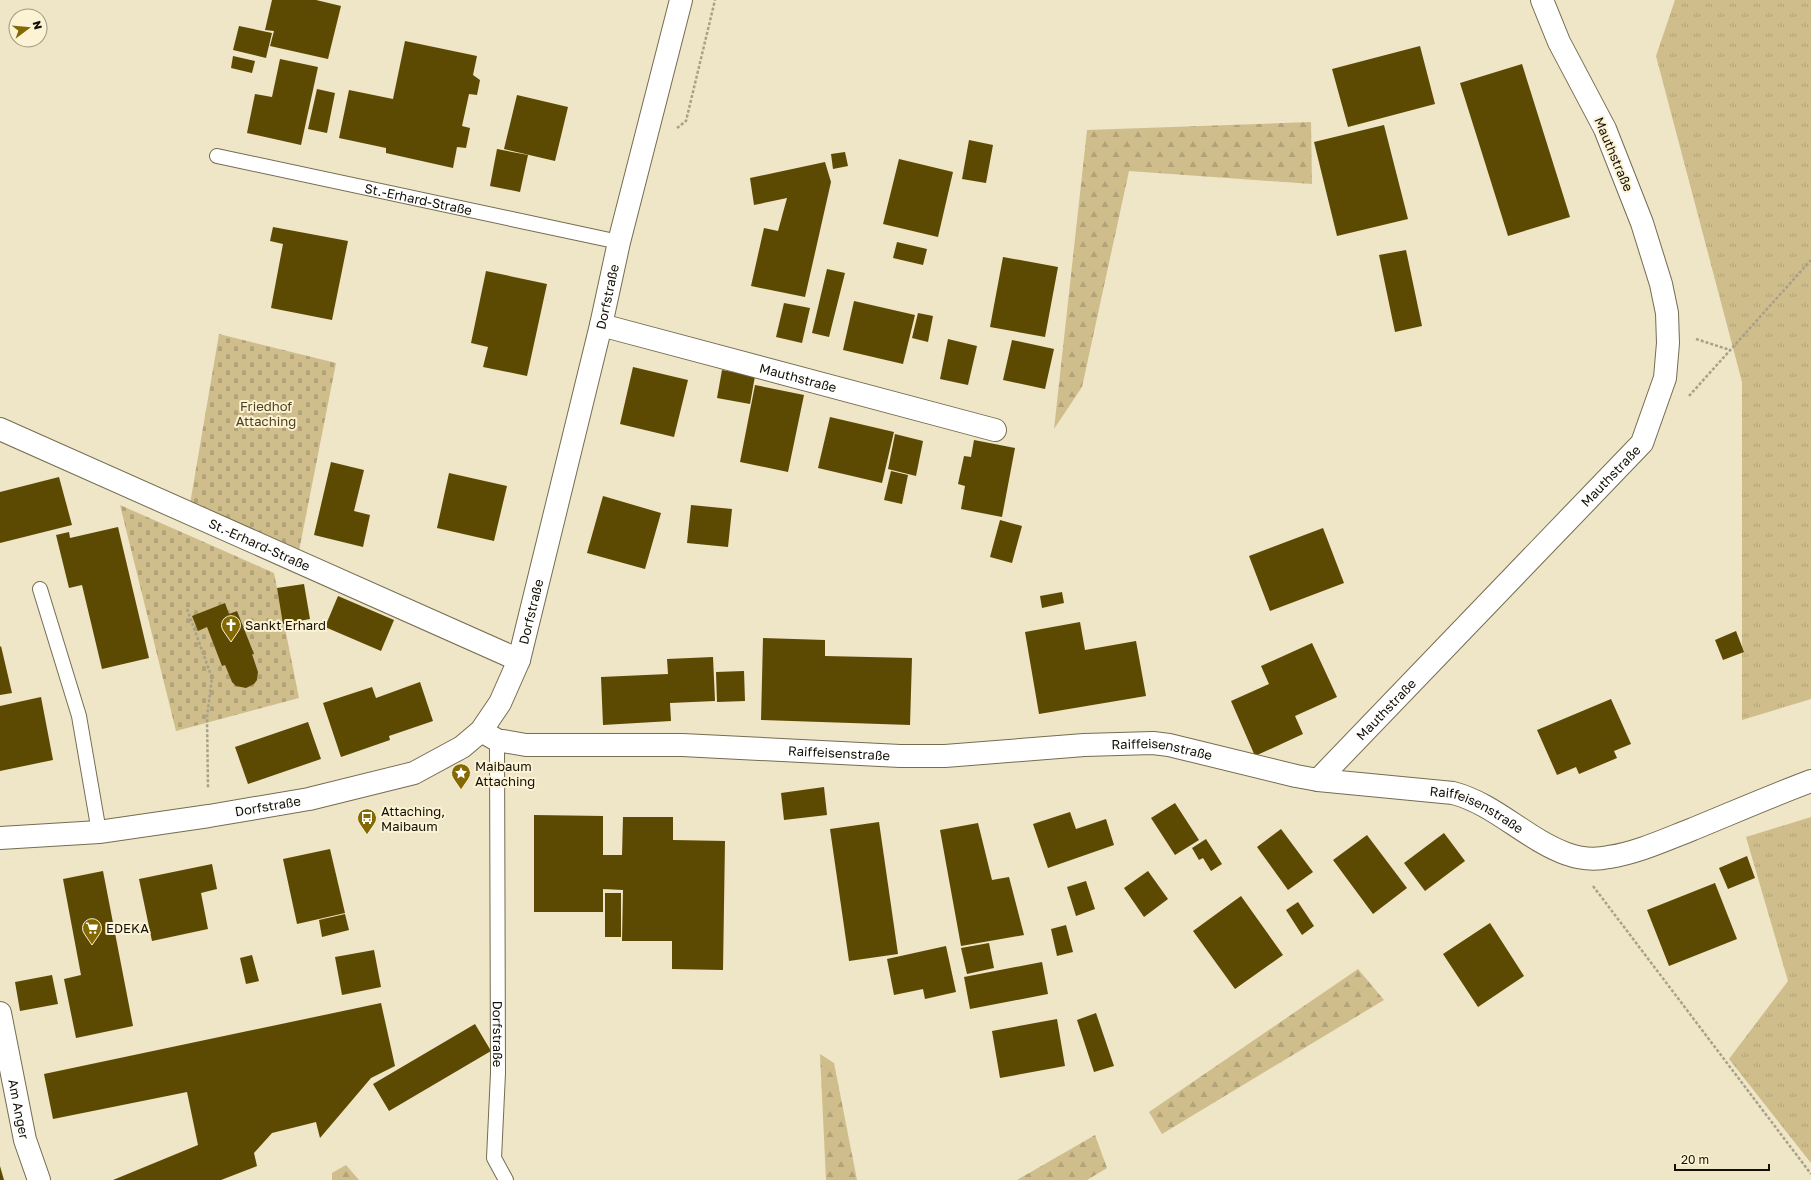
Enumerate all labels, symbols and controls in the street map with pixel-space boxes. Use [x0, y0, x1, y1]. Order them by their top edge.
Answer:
north arrow [8, 8, 48, 48]
text: N [31, 19, 45, 31]
street label: Mauthstraße [1591, 114, 1637, 194]
street label: St.-Erhard-Straße [363, 180, 474, 218]
street label: Dorfstraße [592, 263, 622, 331]
street label: Mauthstraße [758, 360, 838, 395]
park label: Friedhof Attaching [236, 398, 296, 429]
street label: Mauthstraße [1577, 442, 1644, 510]
street label: St.-Erhard-Straße [206, 515, 313, 574]
street label: Dorfstraße [515, 577, 547, 646]
church icon: Sankt Erhard [220, 614, 242, 642]
place label: Sankt Erhard [245, 617, 326, 633]
street label: Mauthstraße [1353, 675, 1419, 743]
street label: Raiffeisenstraße [1111, 735, 1214, 763]
street label: Raiffeisenstraße [788, 742, 890, 763]
place label: Maibaum Attaching [475, 758, 535, 789]
place icon: Maibaum Attaching [450, 762, 472, 790]
street label: Raiffeisenstraße [1429, 783, 1527, 836]
street label: Dorfstraße [234, 793, 302, 819]
place label: Attaching, Maibaum [381, 803, 445, 834]
bus stop icon: Attaching, Maibaum [356, 807, 378, 835]
supermarket icon: EDEKA [81, 917, 103, 945]
place label: EDEKA [106, 920, 149, 936]
street label: Dorfstraße [490, 1001, 506, 1067]
street label: Am Anger [5, 1078, 33, 1141]
scale bar [1675, 1146, 1769, 1172]
text: 20 m [1681, 1152, 1709, 1167]

